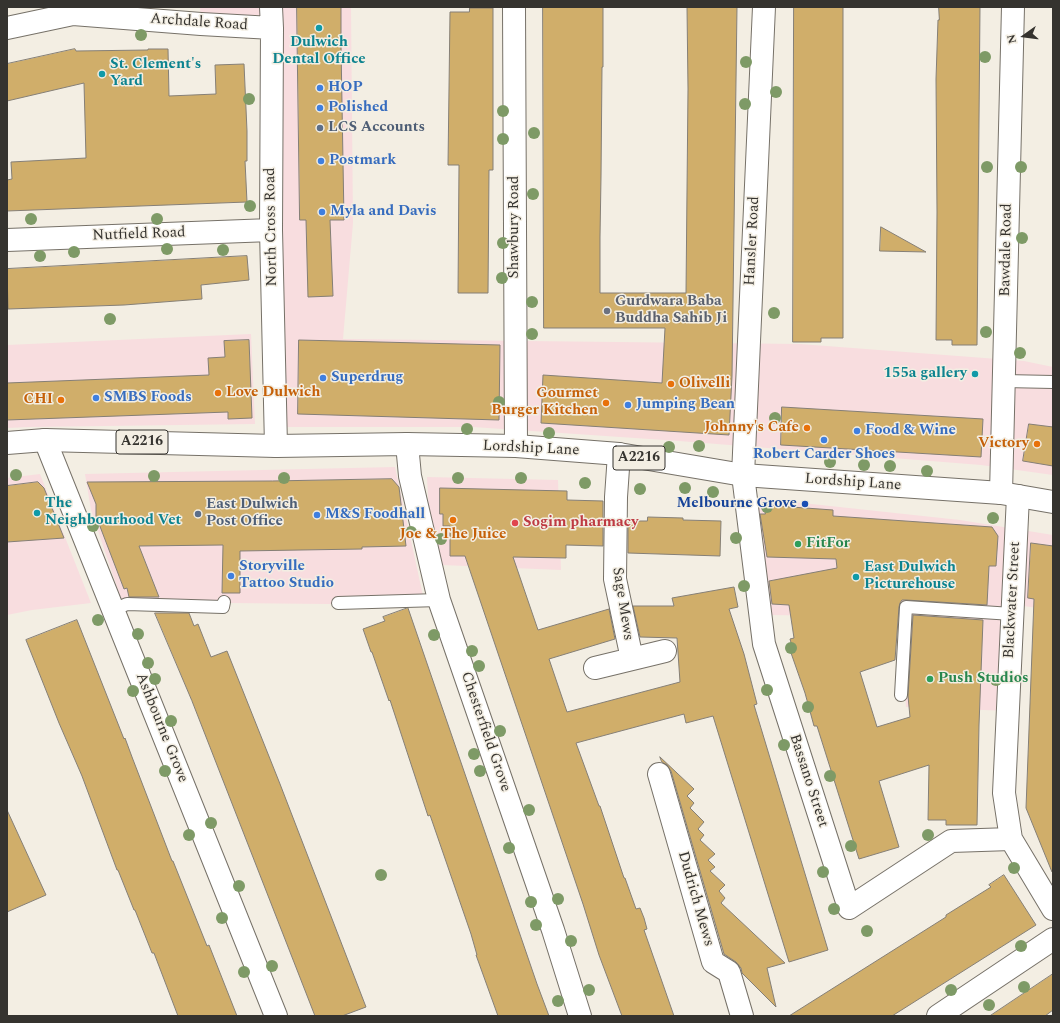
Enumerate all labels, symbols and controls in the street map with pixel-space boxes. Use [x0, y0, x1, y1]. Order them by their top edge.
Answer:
street label: Archdale Road [149, 11, 249, 35]
north arrow [1004, 16, 1044, 56]
marker: Dulwich Dental Office [314, 23, 324, 33]
text: N [1003, 33, 1021, 45]
place label: Dulwich Dental Office [272, 34, 366, 69]
place label: St. Clement's Yard [110, 56, 201, 91]
marker: St. Clement's Yard [97, 69, 107, 79]
place label: HOP [328, 79, 363, 97]
marker: HOP [315, 83, 325, 93]
place label: Polished [328, 99, 388, 117]
marker: Polished [315, 103, 325, 113]
place label: LCS Accounts [328, 119, 425, 137]
marker: LCS Accounts [315, 123, 325, 133]
place label: Postmark [329, 152, 396, 170]
marker: Postmark [316, 156, 326, 166]
street label: North Cross Road [262, 167, 282, 287]
street label: Shawbury Road [506, 176, 524, 278]
street label: Hansler Road [742, 196, 764, 286]
place label: Myla and Davis [330, 203, 436, 221]
street label: Bawdale Road [997, 203, 1017, 297]
marker: Myla and Davis [317, 207, 327, 217]
street label: Nutfield Road [92, 224, 186, 246]
place label: Gurdwara Baba Buddha Sahib Ji [615, 293, 727, 328]
marker: Gurdwara Baba Buddha Sahib Ji [602, 306, 612, 316]
place label: 155a gallery [884, 365, 967, 383]
place label: Superdrug [331, 369, 403, 387]
marker: 155a gallery [970, 369, 980, 379]
marker: Superdrug [318, 373, 328, 383]
place label: Olivelli [679, 375, 730, 393]
marker: Olivelli [666, 379, 676, 389]
place label: Love Dulwich [226, 384, 320, 402]
place label: Gourmet Burger Kitchen [491, 385, 598, 420]
marker: Love Dulwich [213, 388, 223, 398]
place label: SMBS Foods [104, 389, 192, 407]
place label: CHI [24, 391, 53, 409]
marker: SMBS Foods [91, 393, 101, 403]
marker: CHI [56, 395, 66, 405]
place label: Jumping Bean [636, 396, 735, 414]
marker: Gourmet Burger Kitchen [601, 398, 611, 408]
marker: Jumping Bean [623, 400, 633, 410]
place label: Johnny's Cafe [704, 419, 799, 437]
place label: Food & Wine [865, 422, 956, 440]
marker: Johnny's Cafe [802, 423, 812, 433]
marker: Food & Wine [852, 426, 862, 436]
road number: A2216 [116, 430, 168, 454]
marker: Robert Carder Shoes [819, 435, 829, 445]
place label: Victory [978, 435, 1029, 453]
street label: Lordship Lane [482, 437, 580, 461]
marker: Victory [1032, 439, 1042, 449]
road number: A2216 [613, 446, 665, 470]
place label: Robert Carder Shoes [753, 446, 895, 464]
street label: Lordship Lane [804, 471, 902, 495]
place label: The Neighbourhood Vet [45, 495, 181, 530]
place label: Melbourne Grove [676, 495, 797, 513]
place label: East Dulwich Post Office [206, 496, 298, 531]
marker: Melbourne Grove [800, 499, 810, 509]
place label: M&S Foodhall [325, 506, 425, 524]
marker: The Neighbourhood Vet [32, 508, 42, 518]
marker: East Dulwich Post Office [193, 509, 203, 519]
marker: M&S Foodhall [312, 510, 322, 520]
place label: Sogim pharmacy [523, 514, 638, 532]
marker: Joe & The Juice [448, 515, 458, 525]
marker: Sogim pharmacy [510, 518, 520, 528]
place label: Joe & The Juice [400, 526, 506, 544]
place label: FitFor [806, 535, 850, 553]
marker: FitFor [793, 539, 803, 549]
street label: Blackwater Street [1001, 541, 1025, 659]
place label: Storyville Tattoo Studio [239, 558, 334, 593]
place label: East Dulwich Picturehouse [864, 559, 956, 594]
street label: Sage Mews [607, 566, 637, 642]
marker: Storyville Tattoo Studio [226, 571, 236, 581]
marker: East Dulwich Picturehouse [851, 572, 861, 582]
street label: Ashbourne Grove [131, 670, 191, 786]
street label: Chesterfield Grove [456, 670, 514, 794]
place label: Push Studios [938, 670, 1028, 688]
marker: Push Studios [925, 674, 935, 684]
street label: Bassano Street [784, 732, 832, 830]
street label: Dudrich Mews [673, 849, 717, 949]

